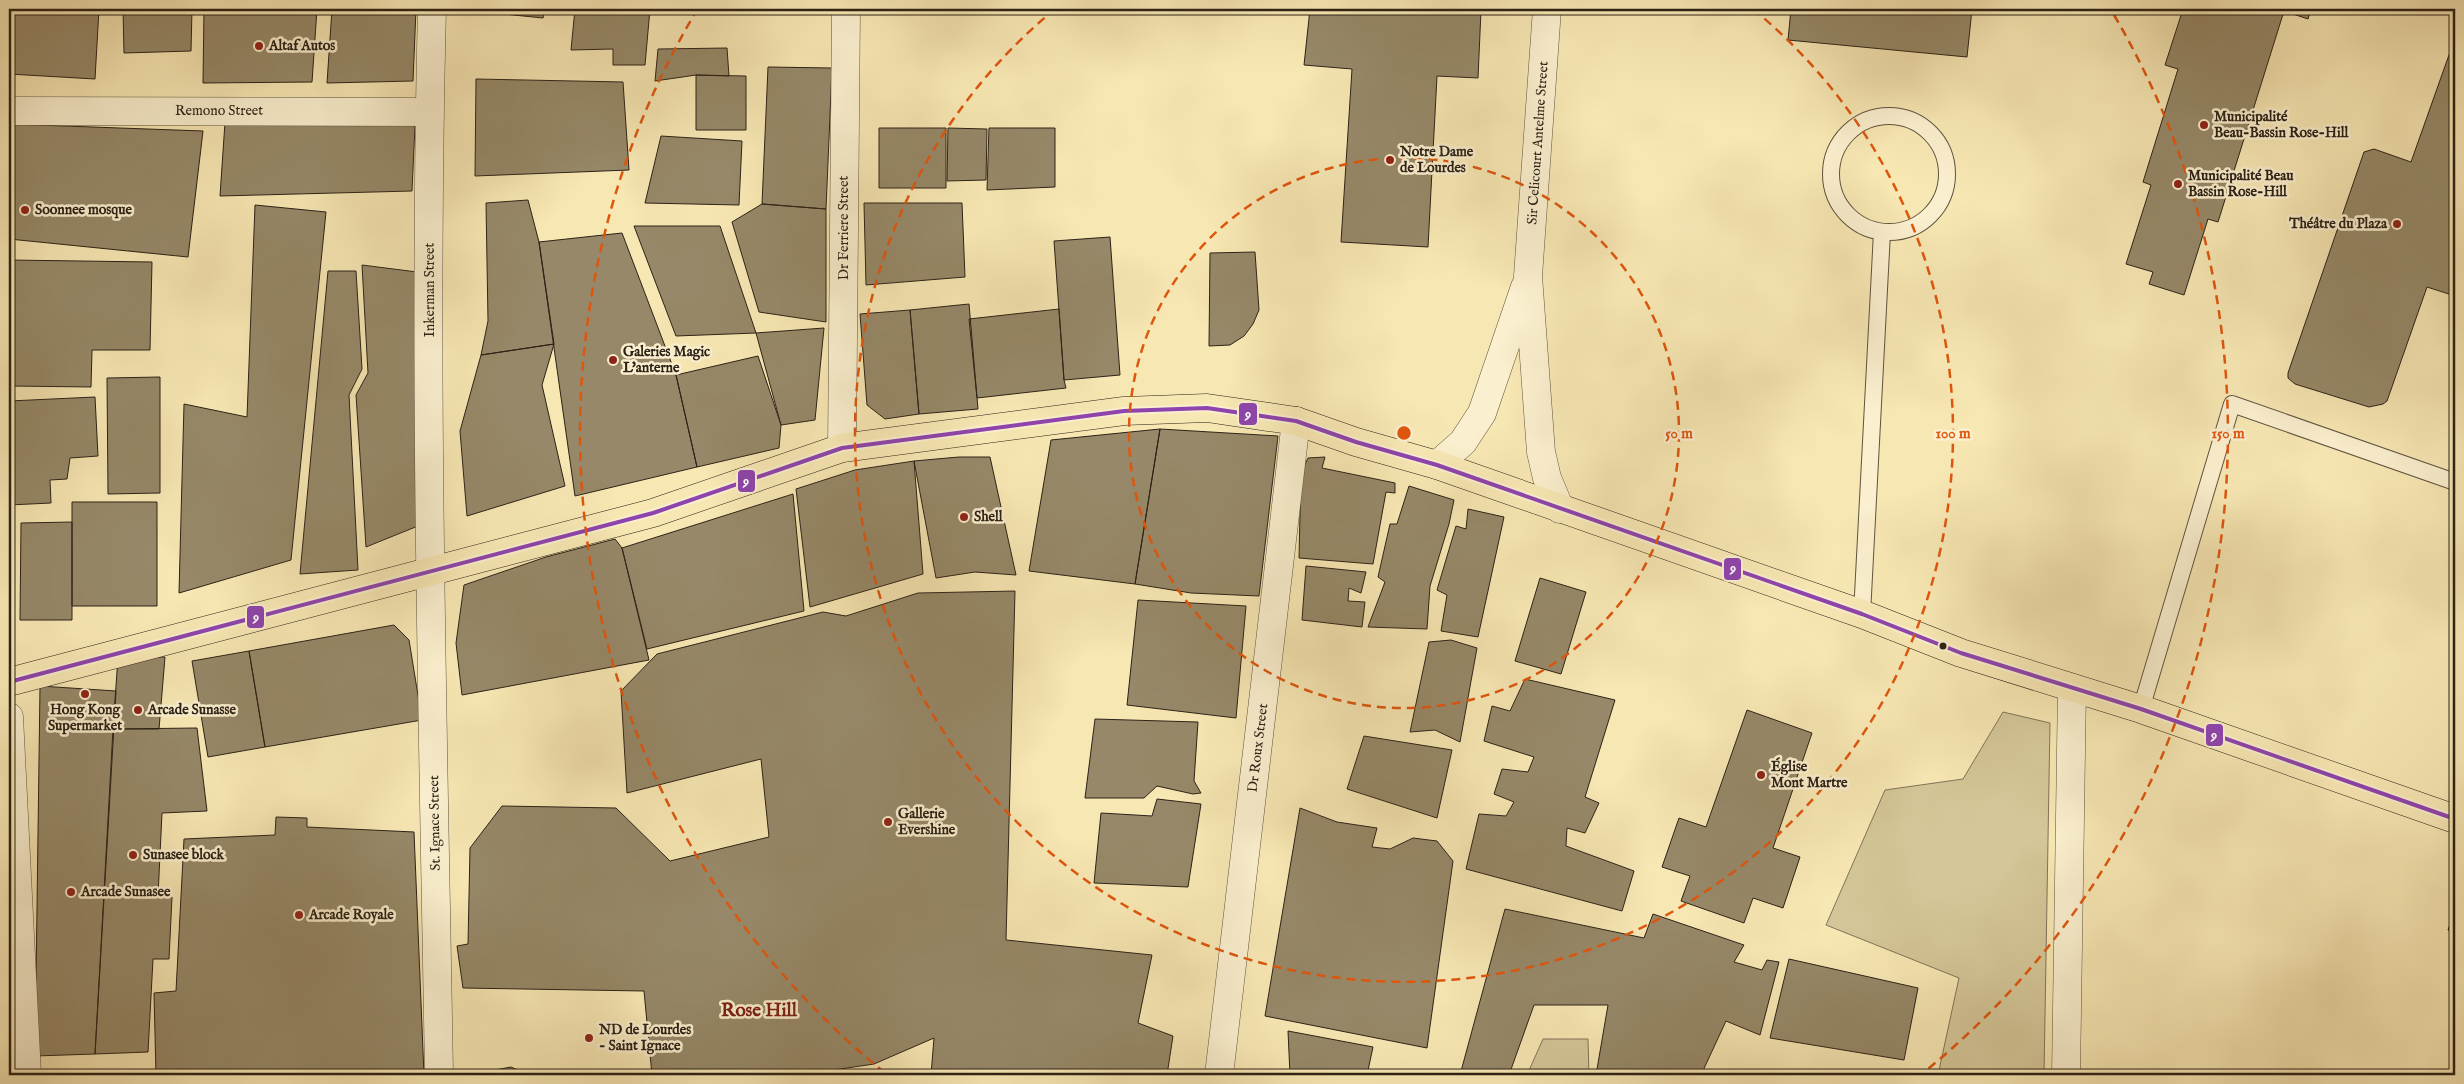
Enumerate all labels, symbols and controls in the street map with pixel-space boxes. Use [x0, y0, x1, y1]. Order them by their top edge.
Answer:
place label: Altaf Autos [268, 37, 335, 55]
marker: Altaf Autos [253, 40, 265, 52]
street label: Sir Celicourt Antelme Street [1523, 60, 1553, 225]
street label: Remono Street [175, 102, 263, 120]
place label: Municipalité Beau-Bassin Rose-Hill [2214, 108, 2349, 142]
marker: Municipalité Beau-Bassin Rose-Hill [2198, 119, 2210, 131]
place label: Notre Dame de Lourdes [1399, 143, 1474, 177]
marker: Notre Dame de Lourdes [1384, 154, 1396, 166]
place label: Municipalité Beau Bassin Rose-Hill [2188, 167, 2294, 201]
street label: Dr Ferriere Street [835, 176, 853, 280]
marker: Municipalité Beau Bassin Rose-Hill [2172, 178, 2184, 190]
place label: Soonnee mosque [35, 201, 132, 219]
marker: Soonnee mosque [19, 204, 31, 216]
place label: Théâtre du Plaza [2288, 215, 2388, 233]
marker: Théâtre du Plaza [2391, 218, 2403, 230]
street label: Inkerman Street [421, 243, 439, 337]
place label: Galeries Magic L'anterne [623, 343, 710, 377]
marker: Galeries Magic L'anterne [607, 354, 619, 366]
line badge: 9 [1238, 402, 1258, 426]
text: 9 [1244, 406, 1251, 424]
centre of rings [1395, 424, 1413, 442]
text: 50 m [1665, 424, 1693, 443]
text: 100 m [1935, 424, 1971, 443]
text: 150 m [2211, 424, 2245, 443]
line badge: 9 [737, 469, 756, 493]
text: 9 [742, 473, 749, 491]
place label: Shell [974, 508, 1004, 526]
marker: Shell [958, 511, 970, 523]
line badge: 9 [1723, 557, 1742, 581]
text: 9 [1729, 560, 1736, 578]
line badge: 9 [246, 605, 265, 629]
text: 9 [252, 609, 259, 627]
unlabelled marker [1938, 641, 1948, 651]
marker: Hong Kong Supermarket [79, 688, 91, 700]
place label: Hong Kong Supermarket [48, 701, 122, 735]
place label: Arcade Sunasse [147, 701, 236, 719]
street label: Dr Roux Street [1244, 702, 1272, 793]
marker: Arcade Sunasse [132, 704, 144, 716]
line badge: 9 [2205, 723, 2224, 747]
text: 9 [2210, 727, 2217, 745]
place label: Église Mont Martre [1771, 757, 1848, 792]
marker: Église Mont Martre [1755, 769, 1767, 781]
street label: St. Ignace Street [425, 775, 445, 871]
place label: Gallerie Evershine [898, 805, 956, 839]
marker: Gallerie Evershine [882, 816, 894, 828]
place label: Sunasee block [143, 846, 225, 864]
marker: Sunasee block [127, 849, 139, 861]
place label: Arcade Sunasee [80, 883, 171, 901]
marker: Arcade Sunasee [65, 886, 77, 898]
place label: Arcade Royale [308, 906, 394, 924]
marker: Arcade Royale [293, 909, 305, 921]
district label: Rose Hill [721, 999, 798, 1023]
place label: ND de Lourdes - Saint Ignace [598, 1021, 691, 1055]
marker: ND de Lourdes - Saint Ignace [583, 1032, 595, 1044]

